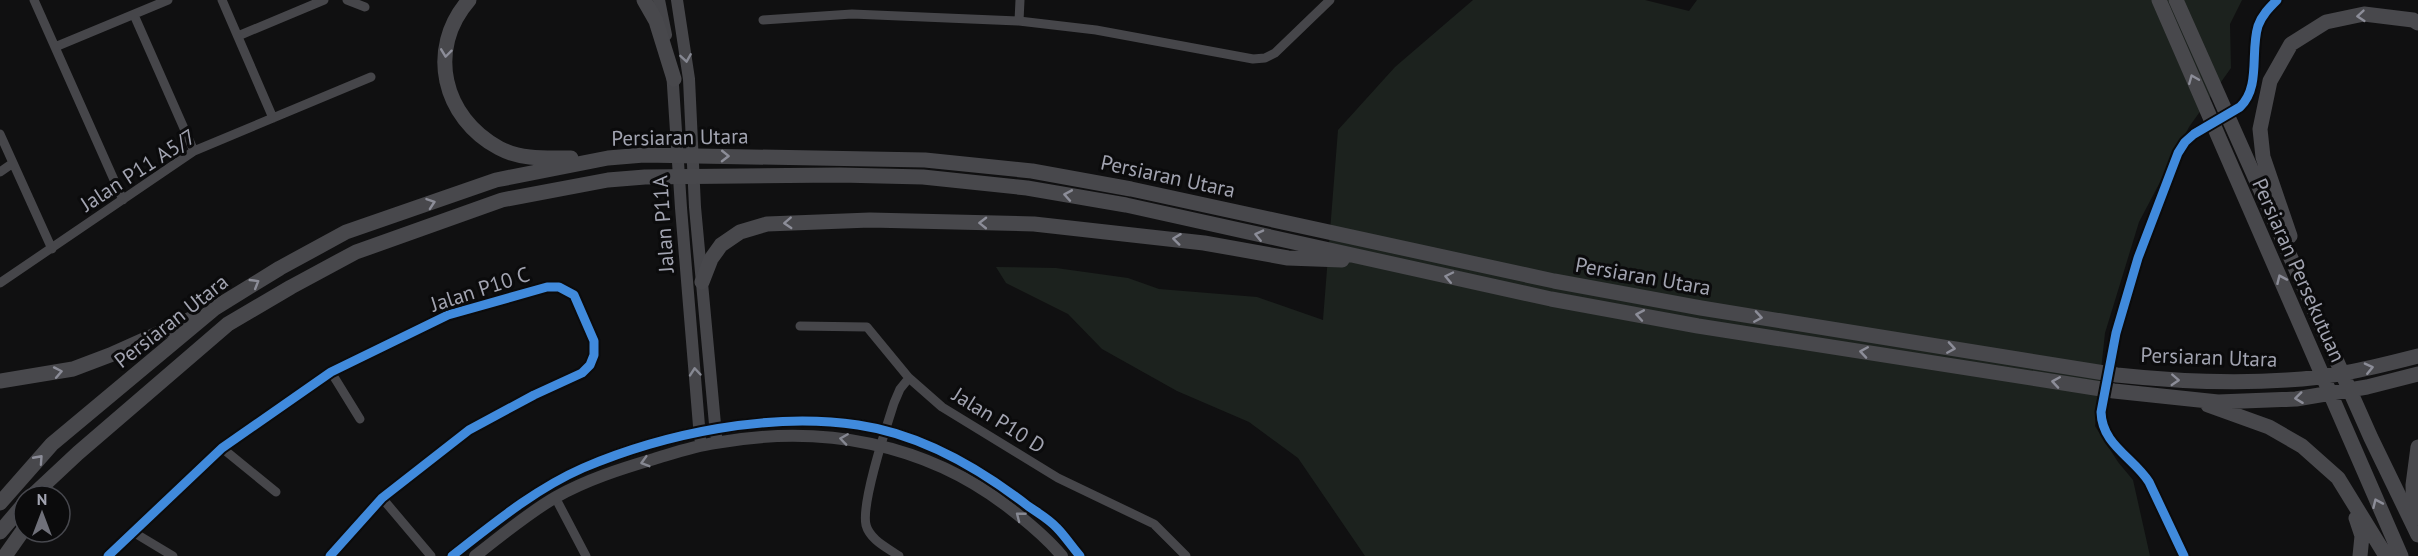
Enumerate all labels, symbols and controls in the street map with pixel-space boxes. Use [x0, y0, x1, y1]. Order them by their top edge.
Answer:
one-way arrow [2356, 9, 2365, 22]
one-way arrow [440, 48, 453, 57]
one-way arrow [679, 52, 692, 62]
one-way arrow [2188, 74, 2200, 85]
street label: Persiaran Utara [611, 122, 749, 152]
street label: Jalan P11 A5/7 [74, 123, 201, 218]
street label: Persiaran Utara [1098, 149, 1238, 203]
one-way arrow [721, 150, 730, 162]
street label: Jalan P11A [646, 174, 680, 274]
street label: Persiaran Persekutuan [2246, 174, 2352, 366]
one-way arrow [1063, 189, 1073, 202]
one-way arrow [425, 197, 436, 210]
one-way arrow [978, 216, 987, 229]
one-way arrow [783, 217, 792, 230]
one-way arrow [1254, 229, 1264, 242]
one-way arrow [1172, 233, 1181, 246]
street label: Persiaran Utara [1573, 251, 1713, 301]
street label: Jalan P10 C [426, 260, 533, 318]
street label: Persiaran Utara [109, 268, 233, 374]
one-way arrow [1445, 271, 1455, 284]
one-way arrow [2276, 274, 2288, 285]
one-way arrow [249, 279, 259, 291]
one-way arrow [1636, 309, 1646, 322]
one-way arrow [1754, 311, 1763, 323]
street label: Persiaran Utara [2140, 341, 2278, 373]
one-way arrow [1946, 342, 1956, 354]
one-way arrow [1859, 346, 1869, 359]
one-way arrow [2364, 363, 2374, 376]
one-way arrow [53, 366, 62, 378]
one-way arrow [689, 368, 702, 377]
one-way arrow [2170, 374, 2179, 387]
one-way arrow [2052, 377, 2061, 389]
street label: Jalan P10 D [947, 380, 1050, 459]
one-way arrow [2294, 391, 2304, 404]
one-way arrow [839, 434, 848, 446]
one-way arrow [32, 455, 43, 466]
one-way arrow [640, 455, 651, 467]
north arrow [12, 484, 72, 544]
text: N [37, 489, 47, 509]
one-way arrow [2372, 498, 2384, 509]
one-way arrow [1015, 512, 1026, 523]

